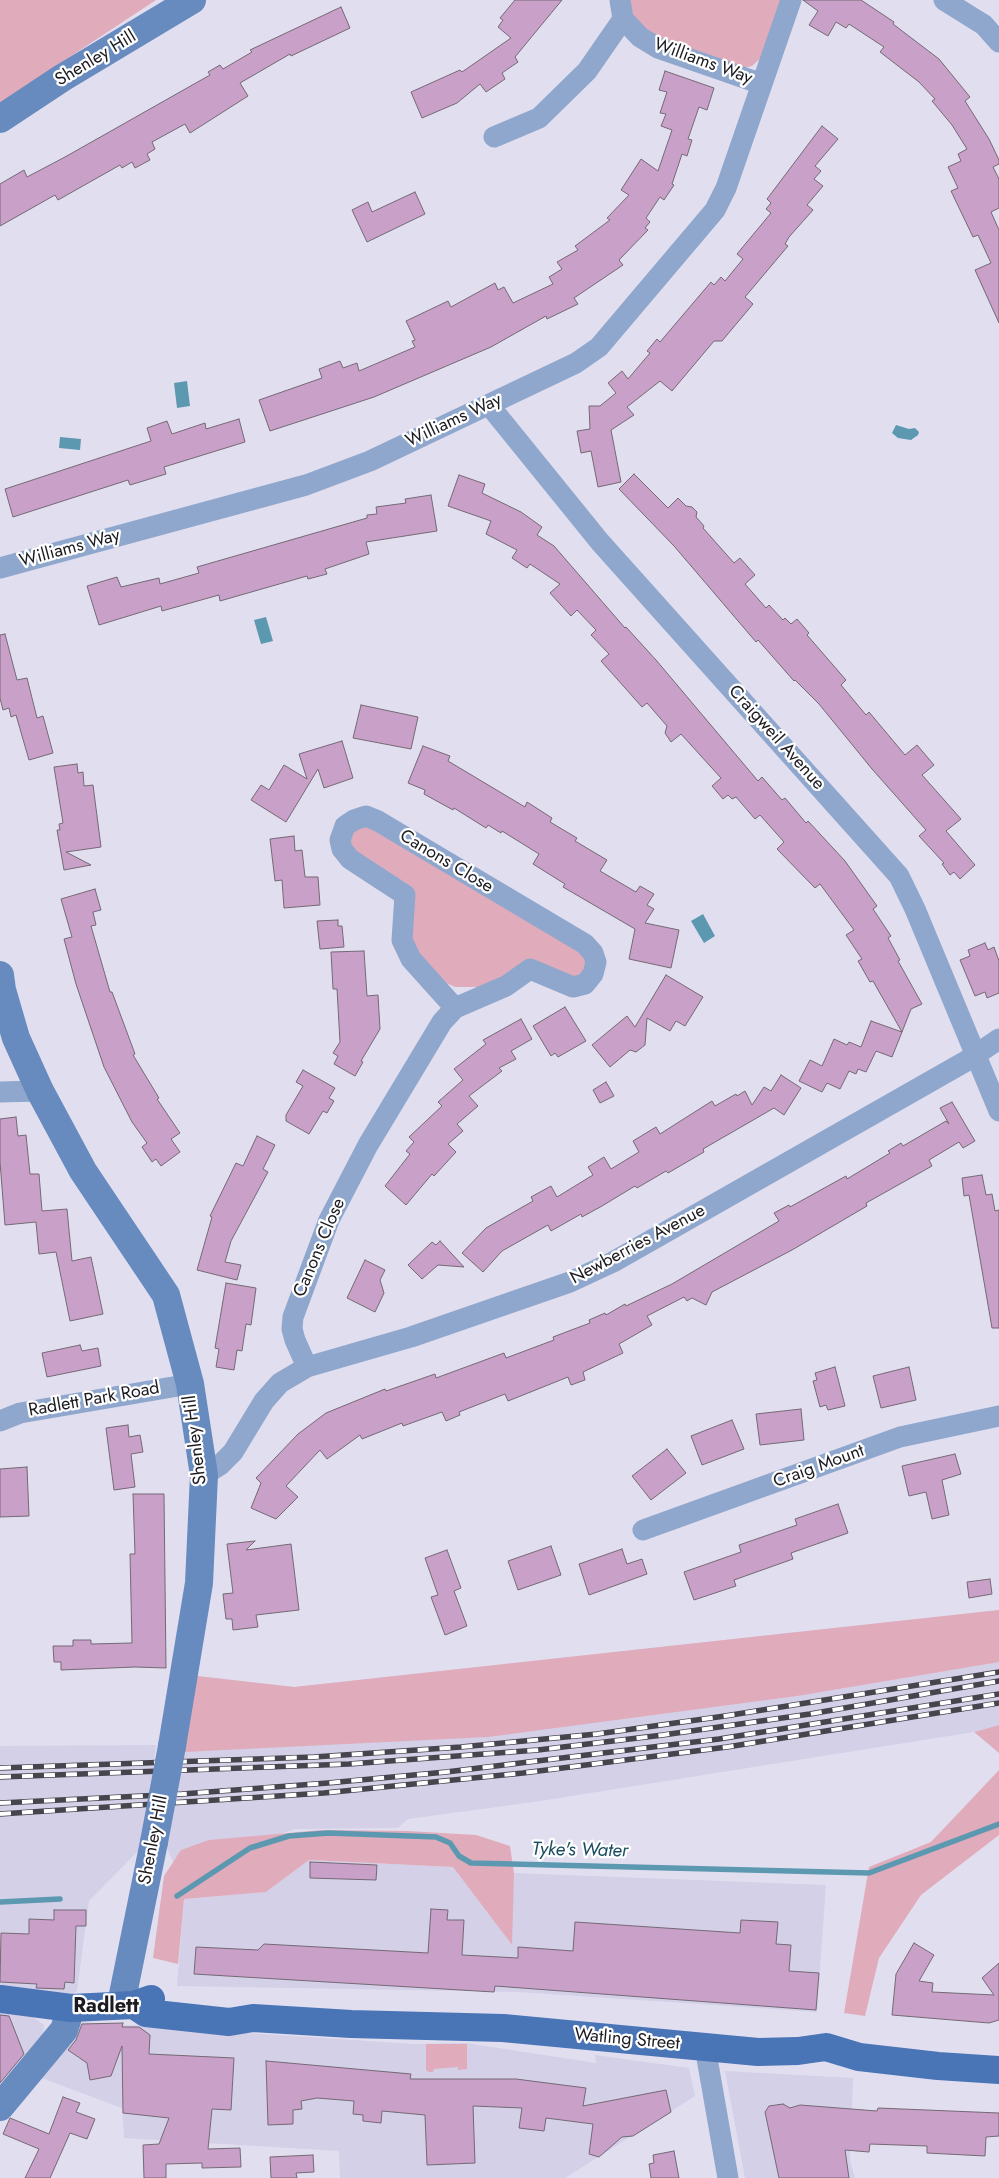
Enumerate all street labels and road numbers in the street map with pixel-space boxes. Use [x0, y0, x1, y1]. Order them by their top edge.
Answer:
street label: Shenley Hill [52, 26, 140, 92]
street label: Williams Way [651, 34, 755, 90]
street label: Williams Way [403, 389, 505, 453]
street label: Williams Way [17, 525, 123, 573]
street label: Craigweil Avenue [723, 681, 829, 795]
street label: Canons Close [395, 826, 497, 898]
street label: Canons Close [290, 1195, 350, 1301]
street label: Newberries Avenue [567, 1200, 709, 1290]
street label: Radlett Park Road [27, 1378, 161, 1422]
street label: Shenley Hill [180, 1394, 212, 1486]
street label: Craig Mount [771, 1441, 867, 1493]
street label: Shenley Hill [135, 1794, 173, 1886]
street label: Watling Street [573, 2025, 681, 2055]

